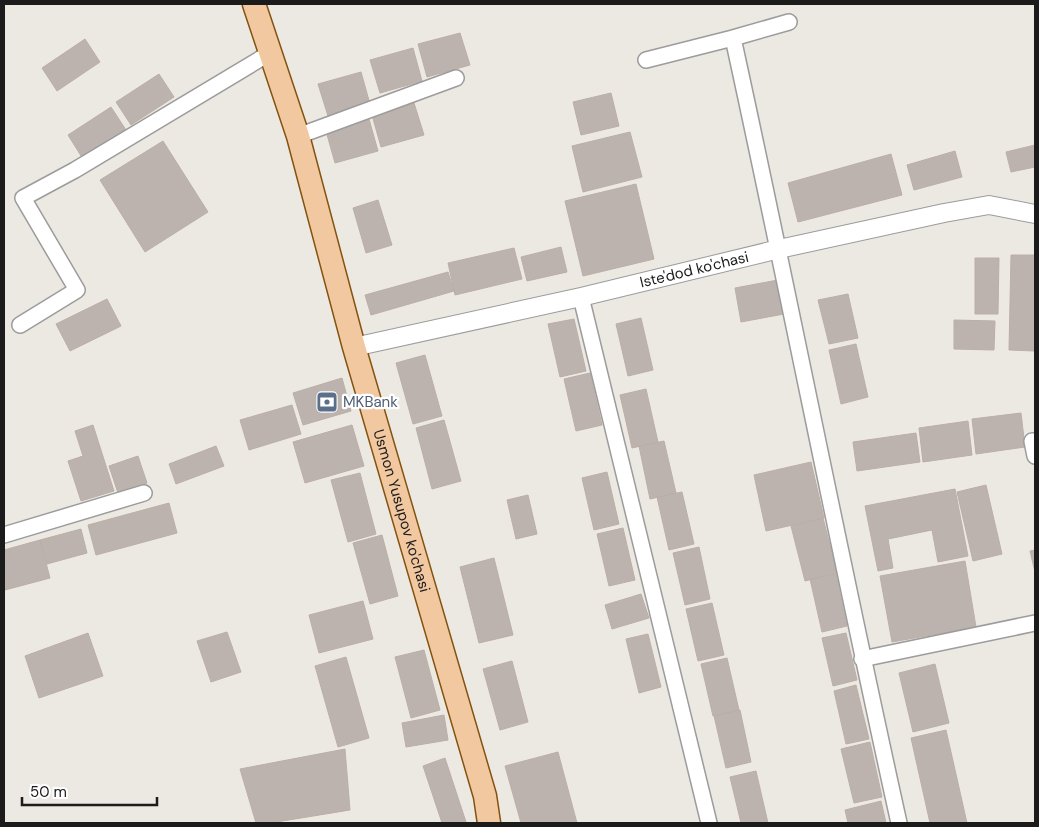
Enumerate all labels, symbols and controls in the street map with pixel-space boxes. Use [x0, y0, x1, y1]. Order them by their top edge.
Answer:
street label: Iste'dod ko'chasi [638, 247, 751, 292]
bank icon: MKBank [315, 390, 339, 414]
place label: MKBank [343, 392, 398, 412]
street label: Usmon Yusupov ko'chasi [369, 427, 435, 595]
scale bar [22, 774, 158, 806]
text: 50 m [30, 782, 67, 802]

